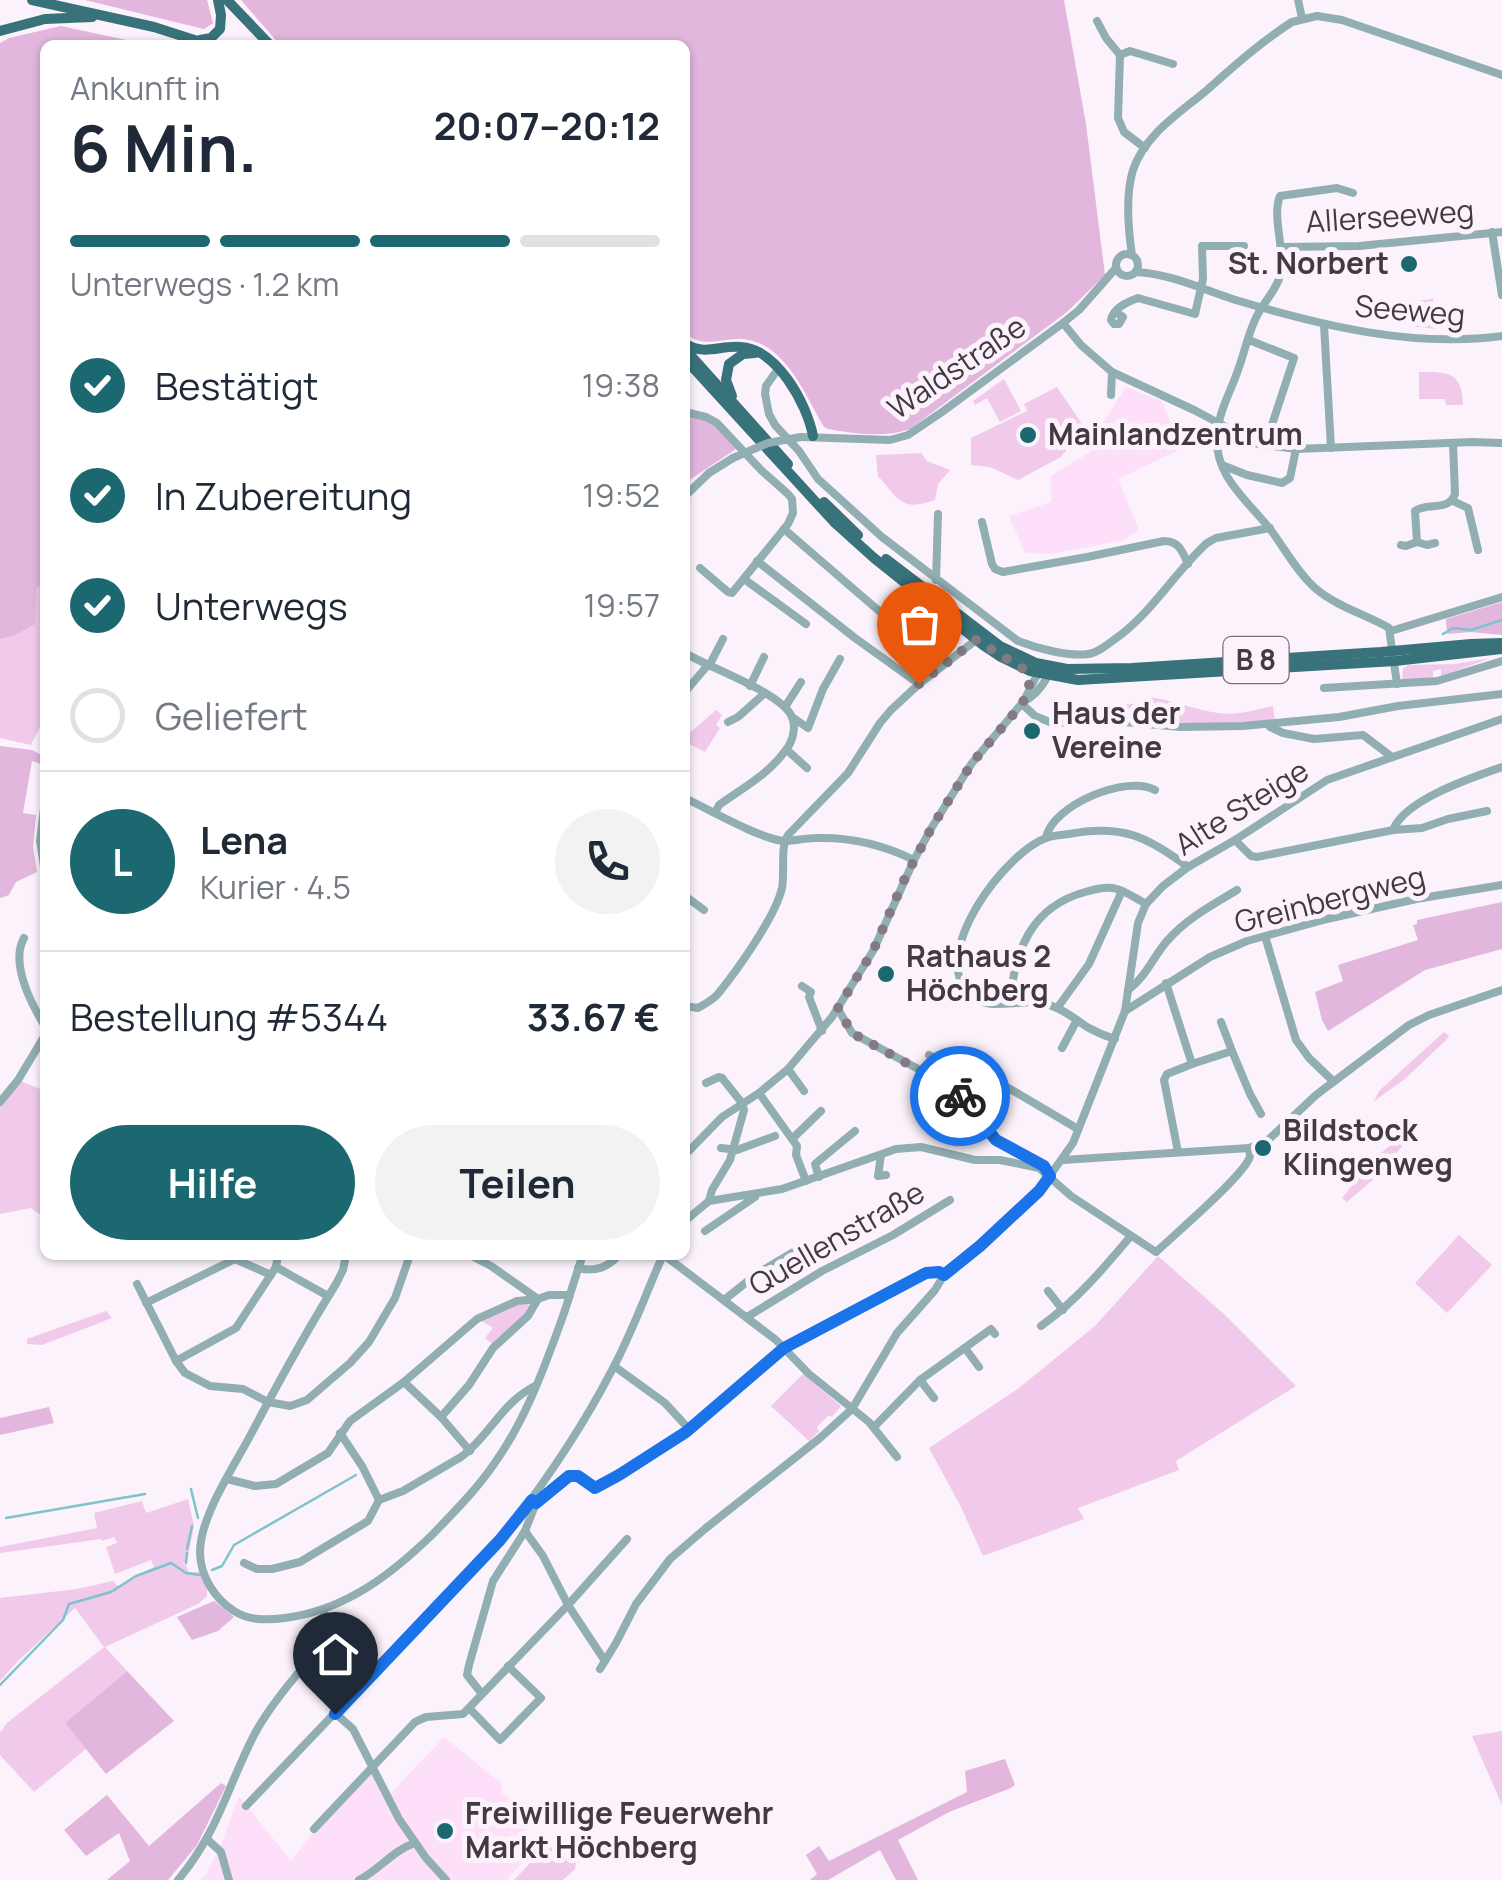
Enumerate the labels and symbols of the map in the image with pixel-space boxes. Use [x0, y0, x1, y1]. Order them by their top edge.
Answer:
street label: Allerseeweg [1304, 189, 1475, 242]
place label: St. Norbert [1228, 242, 1389, 283]
marker: St. Norbert [1398, 253, 1420, 275]
street label: Seeweg [1353, 284, 1467, 335]
street label: Waldstraße [879, 306, 1033, 428]
place label: Mainlandzentrum [1048, 413, 1303, 454]
marker: Mainlandzentrum [1017, 424, 1039, 446]
pin [877, 582, 962, 685]
road number: B 8 [1224, 637, 1288, 683]
place label: Haus der Vereine [1052, 692, 1181, 767]
marker: Haus der Vereine [1021, 720, 1043, 742]
street label: Alte Steige [1166, 749, 1316, 864]
street label: Greinbergweg [1230, 855, 1429, 942]
place label: Rathaus 2 Höchberg [906, 935, 1051, 1010]
marker: Rathaus 2 Höchberg [875, 963, 897, 985]
courier [910, 1046, 1010, 1146]
place label: Bildstock Klingenweg [1283, 1109, 1453, 1184]
marker: Bildstock Klingenweg [1252, 1137, 1274, 1159]
street label: Quellenstraße [741, 1171, 931, 1304]
pin [293, 1612, 378, 1715]
place label: Freiwillige Feuerwehr Markt Höchberg [465, 1792, 774, 1867]
marker: Freiwillige Feuerwehr Markt Höchberg [434, 1820, 456, 1842]

